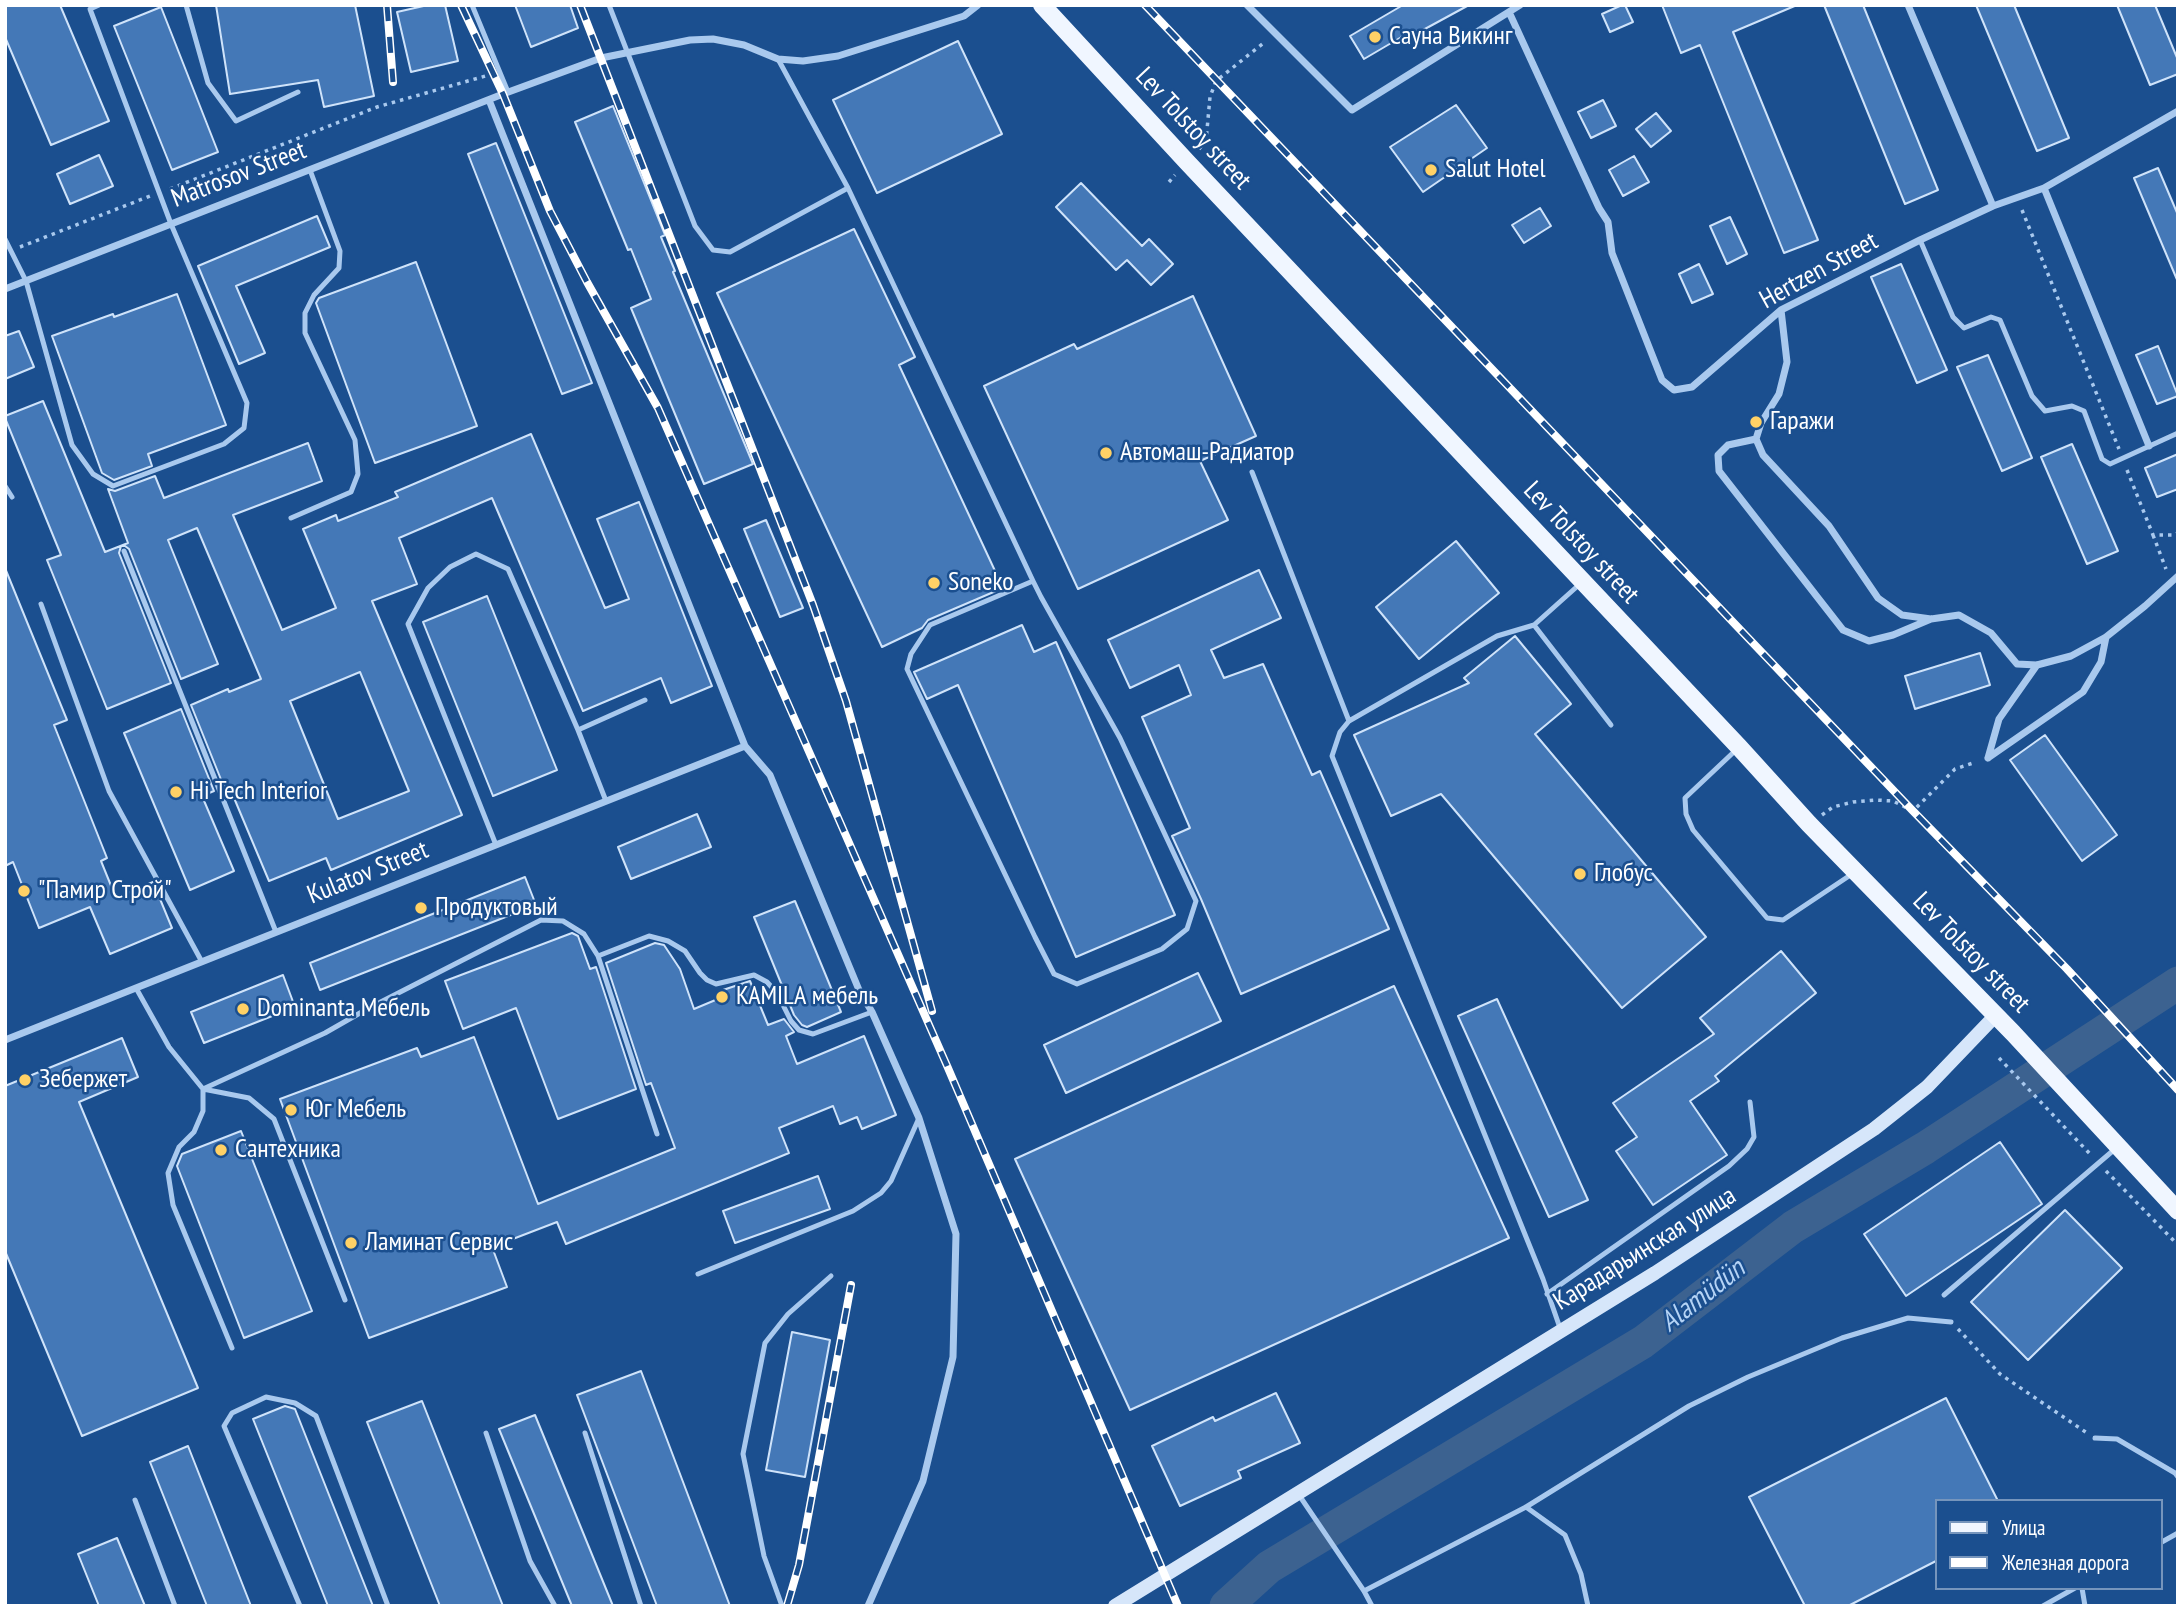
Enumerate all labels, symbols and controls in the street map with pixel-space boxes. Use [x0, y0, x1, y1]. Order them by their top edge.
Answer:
place label: Сауна Викинг [1389, 21, 1512, 53]
marker: Сауна Викинг [1367, 29, 1383, 45]
street label: Lev Tolstoy street [1129, 62, 1257, 196]
street label: Matrosov Street [167, 135, 311, 215]
place label: Salut Hotel [1445, 154, 1545, 186]
marker: Salut Hotel [1423, 162, 1439, 178]
street label: Hertzen Street [1755, 226, 1883, 316]
place label: Гаражи [1770, 406, 1834, 438]
marker: Гаражи [1748, 414, 1764, 430]
place label: Автомаш-Радиатор [1120, 437, 1294, 469]
marker: Автомаш-Радиатор [1098, 445, 1114, 461]
street label: Lev Tolstoy street [1517, 476, 1645, 610]
place label: Soneko [948, 567, 1014, 599]
marker: Soneko [926, 575, 942, 591]
place label: Hi Tech Interior [190, 776, 327, 808]
marker: Hi Tech Interior [168, 784, 184, 800]
street label: Kulatov Street [303, 835, 433, 911]
place label: Глобус [1594, 858, 1653, 890]
marker: Глобус [1572, 866, 1588, 882]
place label: "Памир Строй" [38, 875, 172, 907]
marker: "Памир Строй" [16, 883, 32, 899]
street label: Lev Tolstoy street [1906, 886, 2036, 1020]
place label: Продуктовый [435, 892, 558, 924]
marker: Продуктовый [413, 900, 429, 916]
place label: KAMILA мебель [736, 981, 878, 1013]
marker: KAMILA мебель [714, 989, 730, 1005]
place label: Dominanta Мебель [257, 993, 430, 1025]
marker: Dominanta Мебель [235, 1001, 251, 1017]
place label: Зебержет [39, 1064, 127, 1096]
marker: Зебержет [17, 1072, 33, 1088]
place label: Юг Мебель [305, 1094, 406, 1126]
marker: Юг Мебель [283, 1102, 299, 1118]
place label: Сантехника [235, 1134, 341, 1166]
marker: Сантехника [213, 1142, 229, 1158]
street label: Карадарьинская улица [1548, 1180, 1742, 1318]
place label: Ламинат Сервис [365, 1227, 513, 1259]
marker: Ламинат Сервис [343, 1235, 359, 1251]
water label: Alamüdün [1654, 1253, 1752, 1339]
legend [1934, 1499, 2162, 1590]
text: Улица [2002, 1514, 2045, 1541]
text: Железная дорога [2002, 1549, 2129, 1576]

